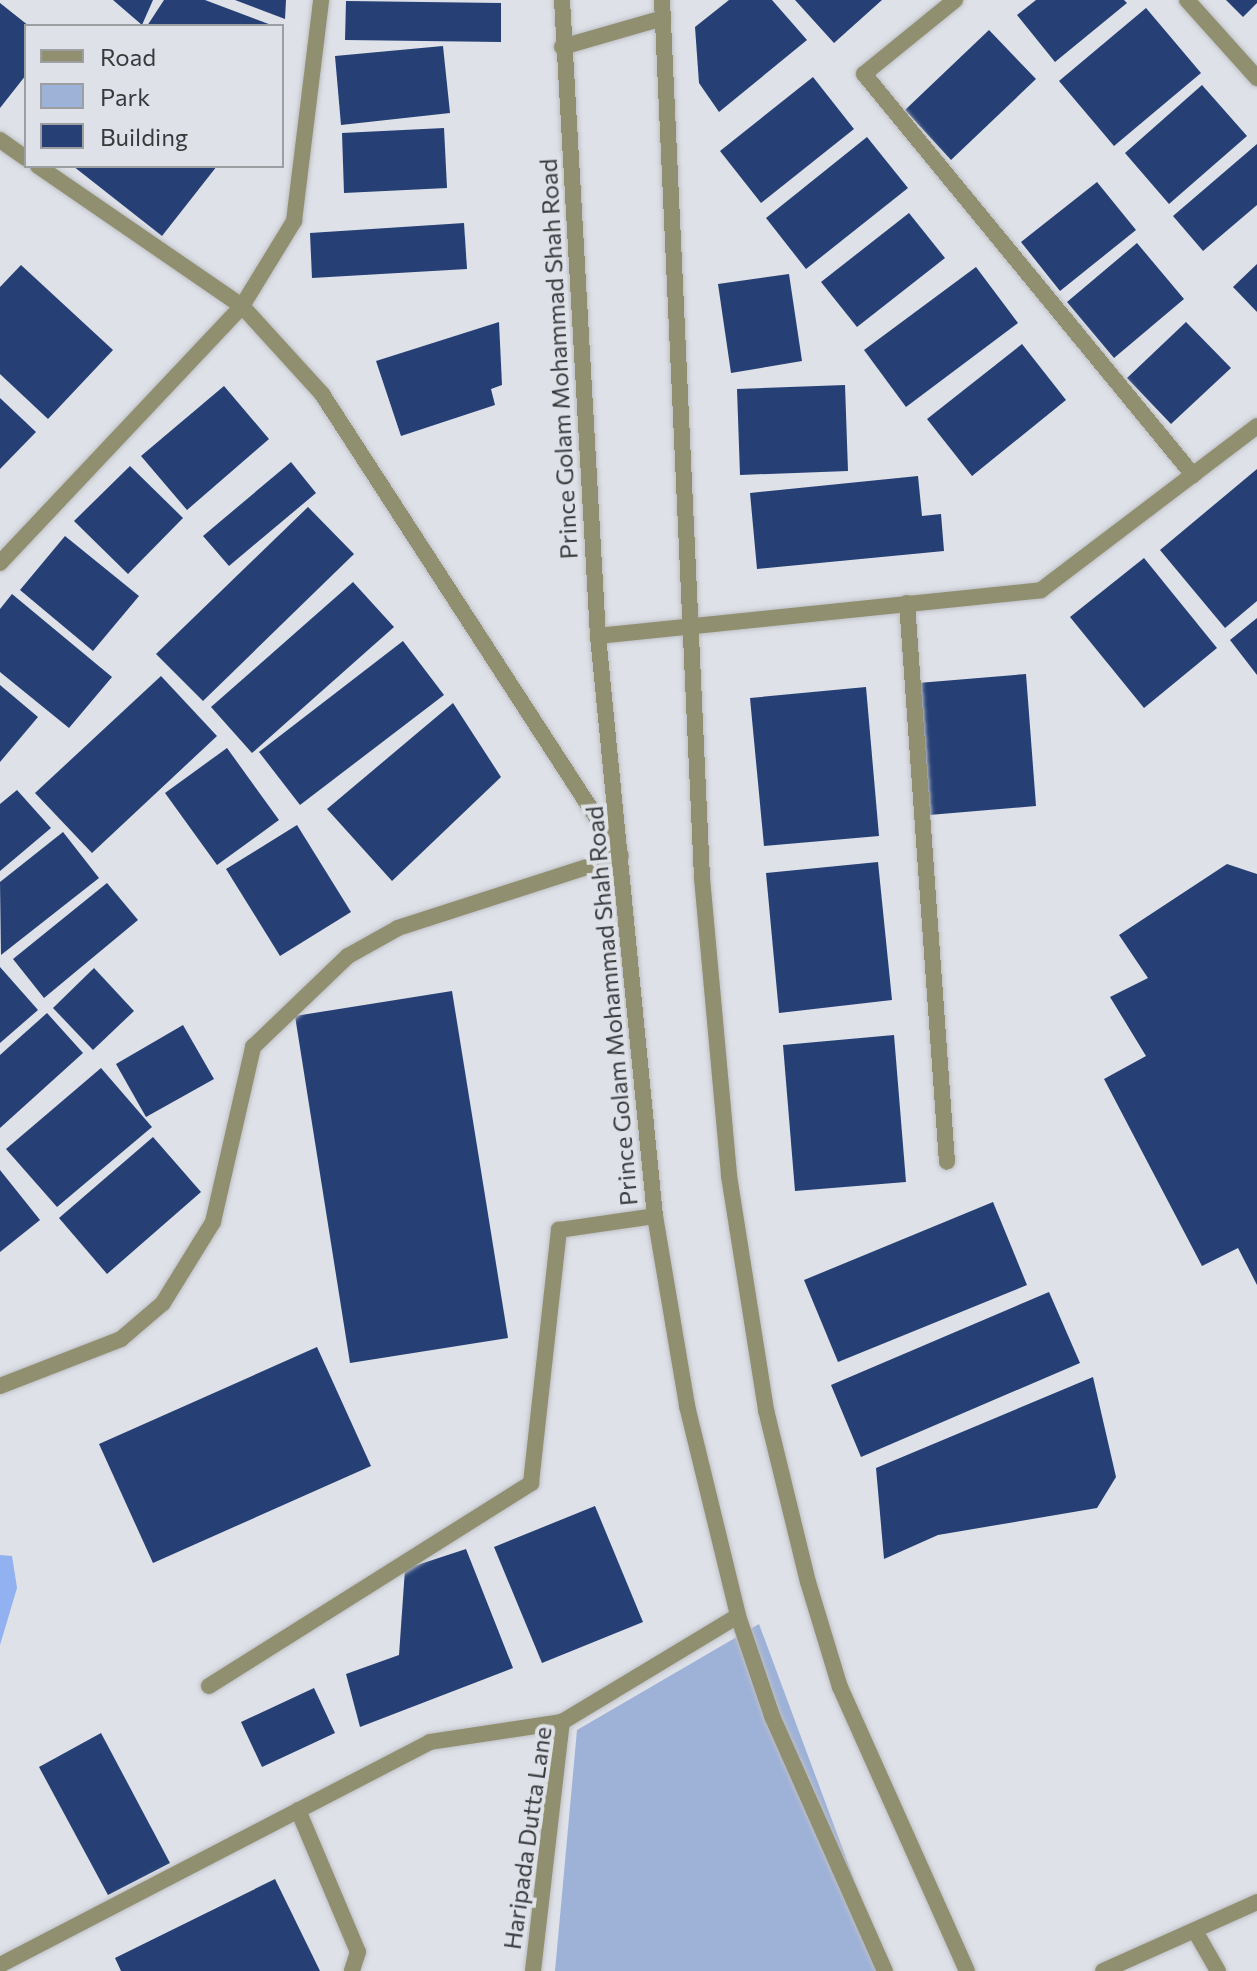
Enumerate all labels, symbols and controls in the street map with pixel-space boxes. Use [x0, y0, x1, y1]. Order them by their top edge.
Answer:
legend [24, 24, 284, 168]
text: Road [100, 42, 156, 71]
text: Park [100, 82, 150, 111]
text: Building [100, 122, 188, 151]
street label: Prince Golam Mohammad Shah Road [533, 158, 583, 560]
street label: Prince Golam Mohammad Shah Road [579, 805, 643, 1207]
street label: Haripada Dutta Lane [497, 1725, 557, 1951]

